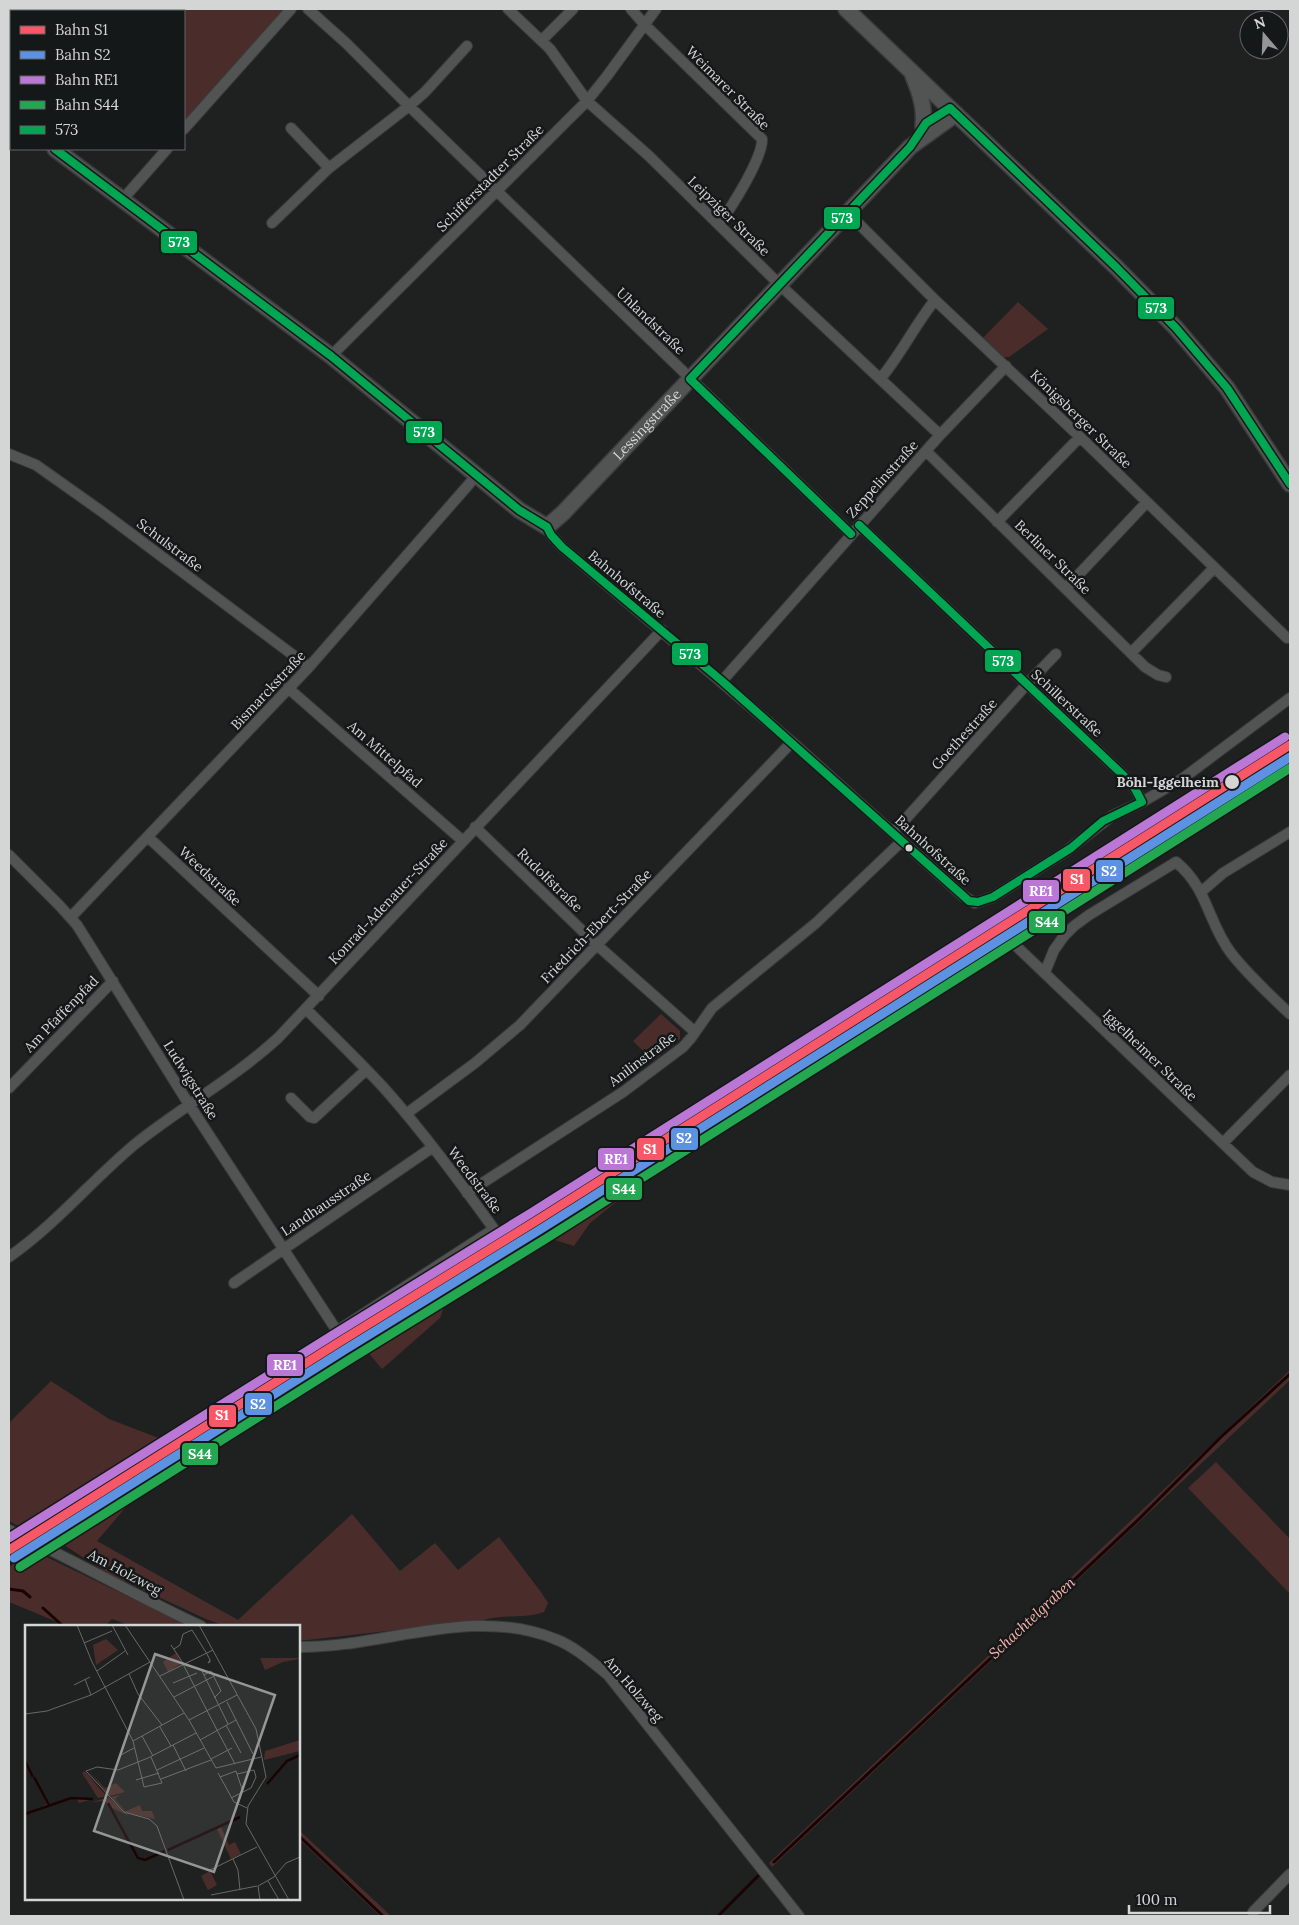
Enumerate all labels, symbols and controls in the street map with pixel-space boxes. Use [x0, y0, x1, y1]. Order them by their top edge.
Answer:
legend [10, 10, 185, 150]
north arrow [1239, 10, 1289, 60]
text: N [1252, 12, 1268, 33]
text: Bahn S1 [55, 20, 108, 39]
street label: Weimarer Straße [682, 42, 774, 134]
text: Bahn S2 [55, 45, 111, 64]
text: Bahn RE1 [55, 70, 118, 89]
text: Bahn S44 [55, 95, 119, 114]
text: 573 [55, 120, 78, 139]
street label: Schifferstadter Straße [432, 120, 548, 236]
street label: Leipziger Straße [684, 172, 774, 260]
line badge: 573 [823, 206, 861, 230]
text: 573 [831, 209, 853, 227]
line badge: 573 [160, 230, 198, 254]
text: 573 [168, 233, 190, 251]
street label: Uhlandstraße [613, 284, 690, 359]
line badge: 573 [1137, 296, 1175, 320]
text: 573 [1145, 299, 1167, 317]
street label: Königsberger Straße [1026, 366, 1136, 472]
street label: Lessingstraße [609, 385, 685, 464]
line badge: 573 [405, 420, 443, 444]
text: 573 [413, 423, 435, 441]
street label: Zeppelinstraße [842, 436, 922, 522]
street label: Schulstraße [133, 514, 207, 576]
street label: Berliner Straße [1011, 516, 1095, 598]
street label: Bahnhofstraße [584, 546, 670, 622]
line badge: 573 [671, 642, 709, 666]
text: 573 [679, 645, 701, 663]
street label: Bismarckstraße [227, 646, 310, 733]
line badge: 573 [984, 649, 1022, 673]
text: 573 [992, 652, 1014, 670]
street label: Schillerstraße [1028, 665, 1107, 741]
street label: Goethestraße [927, 694, 1001, 773]
street label: Am Mittelpfad [343, 716, 426, 791]
place label: Böhl-Iggelheim [1117, 773, 1219, 791]
marker: Böhl-Iggelheim [1223, 773, 1241, 791]
street label: Bahnhofstraße [891, 811, 975, 889]
street label: Konrad-Adenauer-Straße [325, 834, 452, 968]
street label: Weedstraße [175, 842, 245, 910]
unlabelled marker [904, 843, 914, 853]
street label: Rudolfstraße [513, 844, 587, 916]
line badge: S2 [1095, 859, 1124, 883]
text: S2 [1101, 862, 1117, 880]
street label: Friedrich-Ebert-Straße [537, 865, 656, 987]
line badge: S1 [1062, 868, 1091, 892]
text: S1 [1070, 870, 1084, 888]
line badge: RE1 [1022, 879, 1060, 903]
text: RE1 [1029, 882, 1053, 900]
line badge: S44 [1028, 910, 1066, 934]
text: S44 [1035, 913, 1059, 931]
street label: Am Pfaffenpfad [19, 972, 102, 1057]
street label: Iggelheimer Straße [1099, 1005, 1201, 1105]
street label: Anilinstraße [604, 1028, 680, 1091]
street label: Ludwigstraße [160, 1037, 223, 1123]
line badge: S2 [670, 1127, 699, 1151]
text: S2 [676, 1129, 692, 1147]
line badge: S1 [636, 1137, 665, 1161]
text: S1 [643, 1140, 657, 1158]
street label: Weedstraße [444, 1143, 506, 1217]
line badge: RE1 [597, 1147, 635, 1171]
text: RE1 [604, 1150, 628, 1168]
street label: Landhausstraße [277, 1166, 375, 1240]
line badge: S44 [605, 1177, 643, 1201]
text: S44 [612, 1180, 636, 1198]
line badge: RE1 [266, 1353, 304, 1377]
text: RE1 [273, 1356, 297, 1374]
line badge: S2 [244, 1392, 273, 1416]
text: S2 [250, 1395, 266, 1413]
line badge: S1 [208, 1404, 237, 1428]
text: S1 [215, 1406, 229, 1424]
line badge: S44 [181, 1442, 219, 1466]
text: S44 [188, 1445, 212, 1463]
street label: Am Holzweg [84, 1545, 165, 1599]
water label: Schachtelgraben [984, 1572, 1079, 1663]
inset map [25, 1625, 300, 1900]
street label: Am Holzweg [600, 1652, 668, 1726]
scale bar [1129, 1882, 1270, 1914]
text: 100 m [1136, 1890, 1177, 1909]

